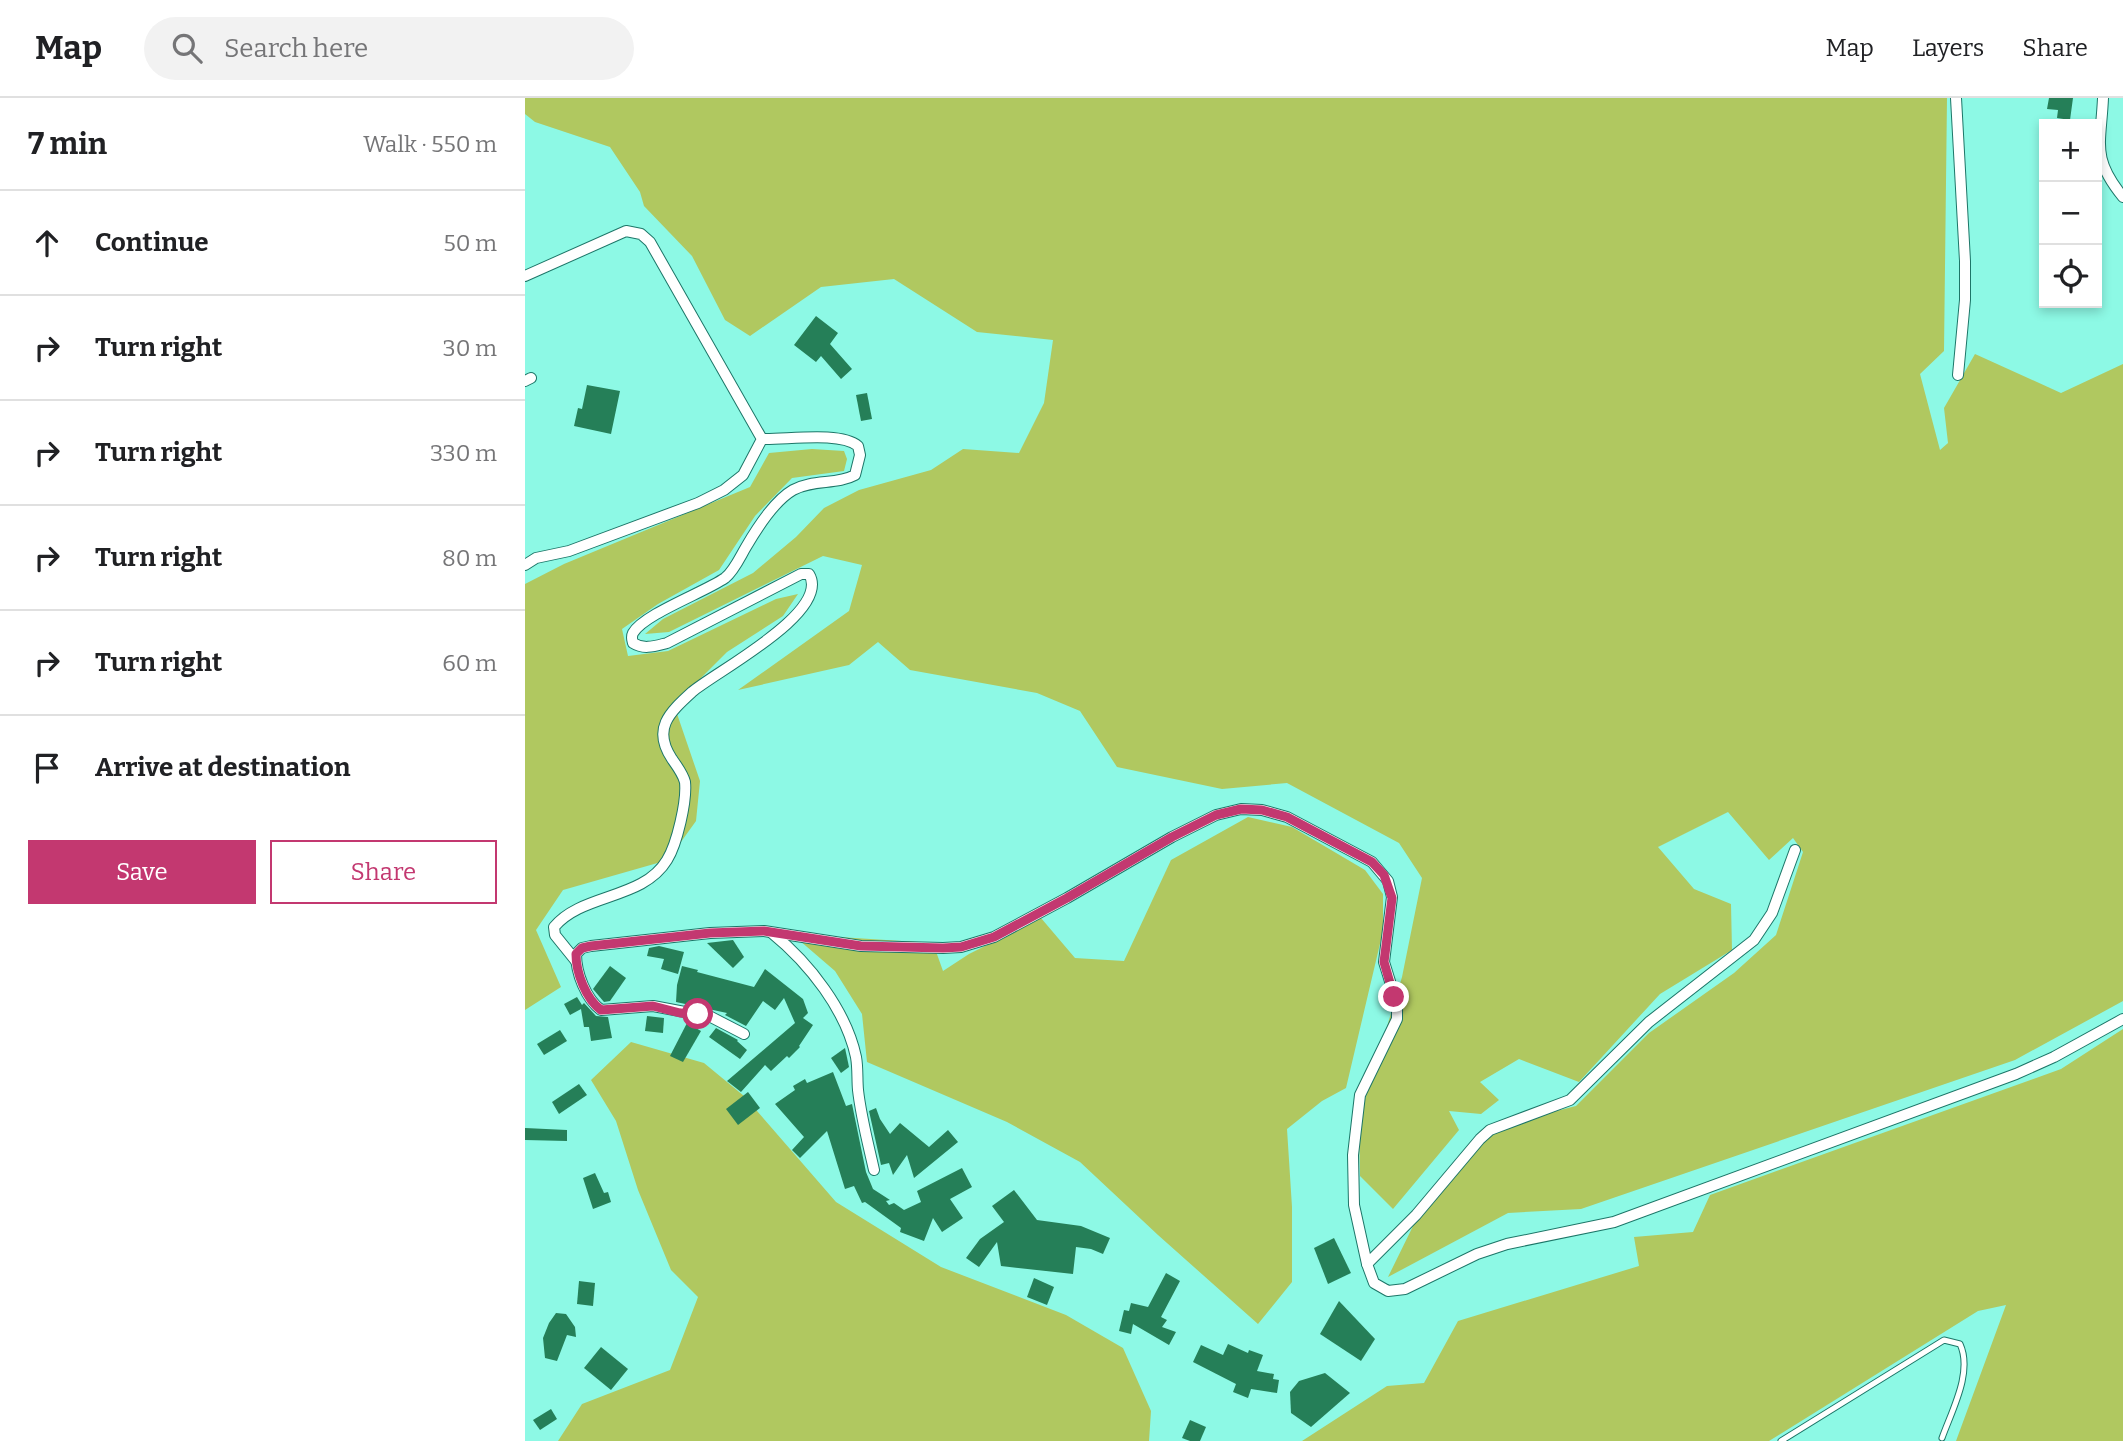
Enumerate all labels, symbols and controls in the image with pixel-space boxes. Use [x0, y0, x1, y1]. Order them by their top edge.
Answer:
search box [144, 17, 634, 80]
text: Map [35, 28, 102, 68]
icon: search [168, 29, 206, 67]
text: Search here [224, 33, 368, 64]
text: Map [1826, 34, 1874, 62]
text: Layers [1912, 34, 1984, 62]
text: Share [2022, 34, 2088, 62]
map controls [2039, 119, 2102, 308]
button: + [2039, 119, 2102, 182]
text: 7 min [28, 126, 107, 162]
text: Walk · 550 m [363, 130, 497, 158]
button: − [2039, 182, 2102, 245]
icon: ahead [28, 224, 66, 262]
text: Continue [95, 227, 209, 258]
text: 50 m [443, 229, 497, 257]
button: locate [2039, 245, 2102, 308]
icon: right [28, 329, 66, 367]
text: Turn right [95, 332, 222, 363]
text: 30 m [443, 334, 497, 362]
icon: right [28, 434, 66, 472]
text: Turn right [95, 437, 222, 468]
text: 330 m [430, 439, 497, 467]
icon: right [28, 539, 66, 577]
text: Turn right [95, 542, 222, 573]
text: 80 m [442, 544, 497, 572]
icon: right [28, 644, 66, 682]
text: Turn right [95, 647, 222, 678]
text: 60 m [442, 649, 497, 677]
icon: arrive [28, 749, 66, 787]
text: Arrive at destination [95, 752, 350, 783]
button: Save [28, 840, 256, 904]
button: Share [270, 840, 497, 904]
route end [1378, 981, 1409, 1012]
route start [682, 998, 713, 1029]

